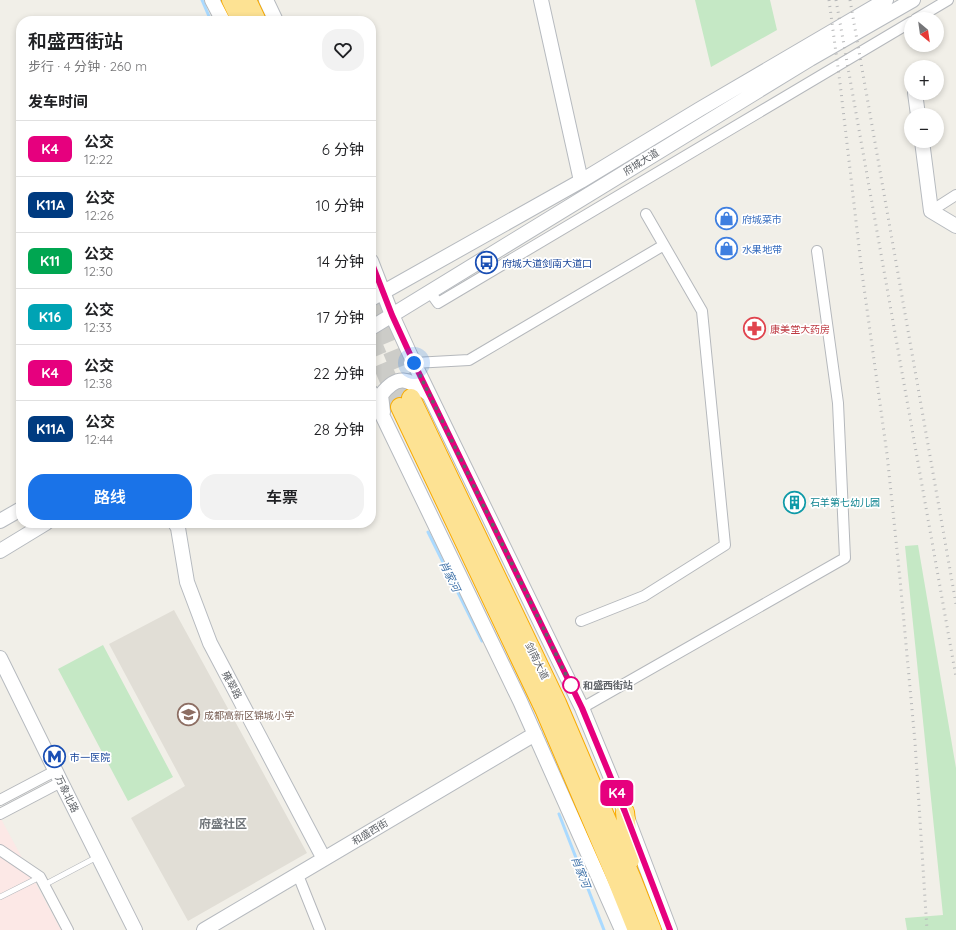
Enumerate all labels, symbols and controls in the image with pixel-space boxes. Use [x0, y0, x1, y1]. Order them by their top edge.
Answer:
north arrow [904, 12, 944, 52]
map controls [904, 12, 944, 148]
text: 和盛西街站 [28, 29, 123, 53]
button: heart [322, 29, 364, 71]
text: 步行 · 4 分钟 · 260 m [28, 58, 147, 74]
button: + [904, 60, 944, 100]
text: 发车时间 [28, 92, 88, 111]
button: − [904, 108, 944, 148]
text: 公交 [84, 132, 114, 151]
text: K4 [41, 140, 59, 158]
text: 6 分钟 [322, 140, 364, 159]
street label: 府城大道 [621, 146, 661, 178]
text: 12:22 [84, 151, 113, 167]
text: 公交 [85, 188, 115, 207]
text: K11A [36, 196, 65, 214]
text: 10 分钟 [315, 196, 364, 215]
shop icon: 府城菜市 [714, 206, 740, 232]
text: 12:26 [85, 207, 114, 223]
place label: 府城菜市 [742, 213, 782, 226]
shop icon: 水果地带 [713, 236, 739, 262]
place label: 水果地带 [742, 243, 782, 256]
text: 公交 [84, 244, 114, 263]
bus stop icon: 府城大道剑南大道口 [474, 250, 500, 276]
text: K11 [40, 252, 60, 270]
text: 14 分钟 [317, 252, 364, 271]
place label: 府城大道剑南大道口 [502, 257, 592, 270]
text: 12:30 [84, 263, 113, 279]
text: 公交 [84, 300, 114, 319]
text: K16 [39, 308, 61, 326]
text: 17 分钟 [317, 308, 364, 327]
pharmacy icon: 康美堂大药房 [741, 316, 767, 342]
text: 12:33 [84, 319, 112, 335]
place label: 康美堂大药房 [770, 323, 830, 336]
your location [404, 353, 424, 373]
text: 公交 [84, 356, 114, 375]
text: K4 [41, 364, 59, 382]
text: 22 分钟 [313, 364, 364, 383]
text: 12:38 [84, 375, 112, 391]
text: 公交 [85, 412, 115, 431]
text: K11A [36, 420, 65, 438]
text: 28 分钟 [313, 420, 364, 439]
text: 12:44 [85, 431, 113, 447]
button: 路线 [28, 474, 192, 520]
button: 车票 [200, 474, 364, 520]
building icon: 石羊第七幼儿园 [781, 489, 807, 515]
place label: 石羊第七幼儿园 [810, 496, 880, 509]
water label: 肖家河 [436, 558, 464, 596]
street label: 剑南大道 [522, 640, 552, 682]
street label: 雍翠路 [219, 669, 245, 701]
marker: 和盛西街站 [562, 676, 580, 694]
place label: 和盛西街站 [583, 679, 633, 692]
school or university icon: 成都高新区锦城小学 [176, 702, 202, 728]
place label: 成都高新区锦城小学 [204, 709, 294, 722]
metro station icon: 市一医院 [42, 744, 68, 770]
place label: 市一医院 [70, 751, 110, 764]
street label: 万象北路 [52, 773, 82, 815]
line badge: K4 [599, 780, 635, 806]
text: K4 [608, 784, 626, 802]
district label: 府盛社区 [199, 816, 247, 831]
street label: 和盛西街 [350, 816, 390, 848]
water label: 肖家河 [569, 854, 594, 892]

